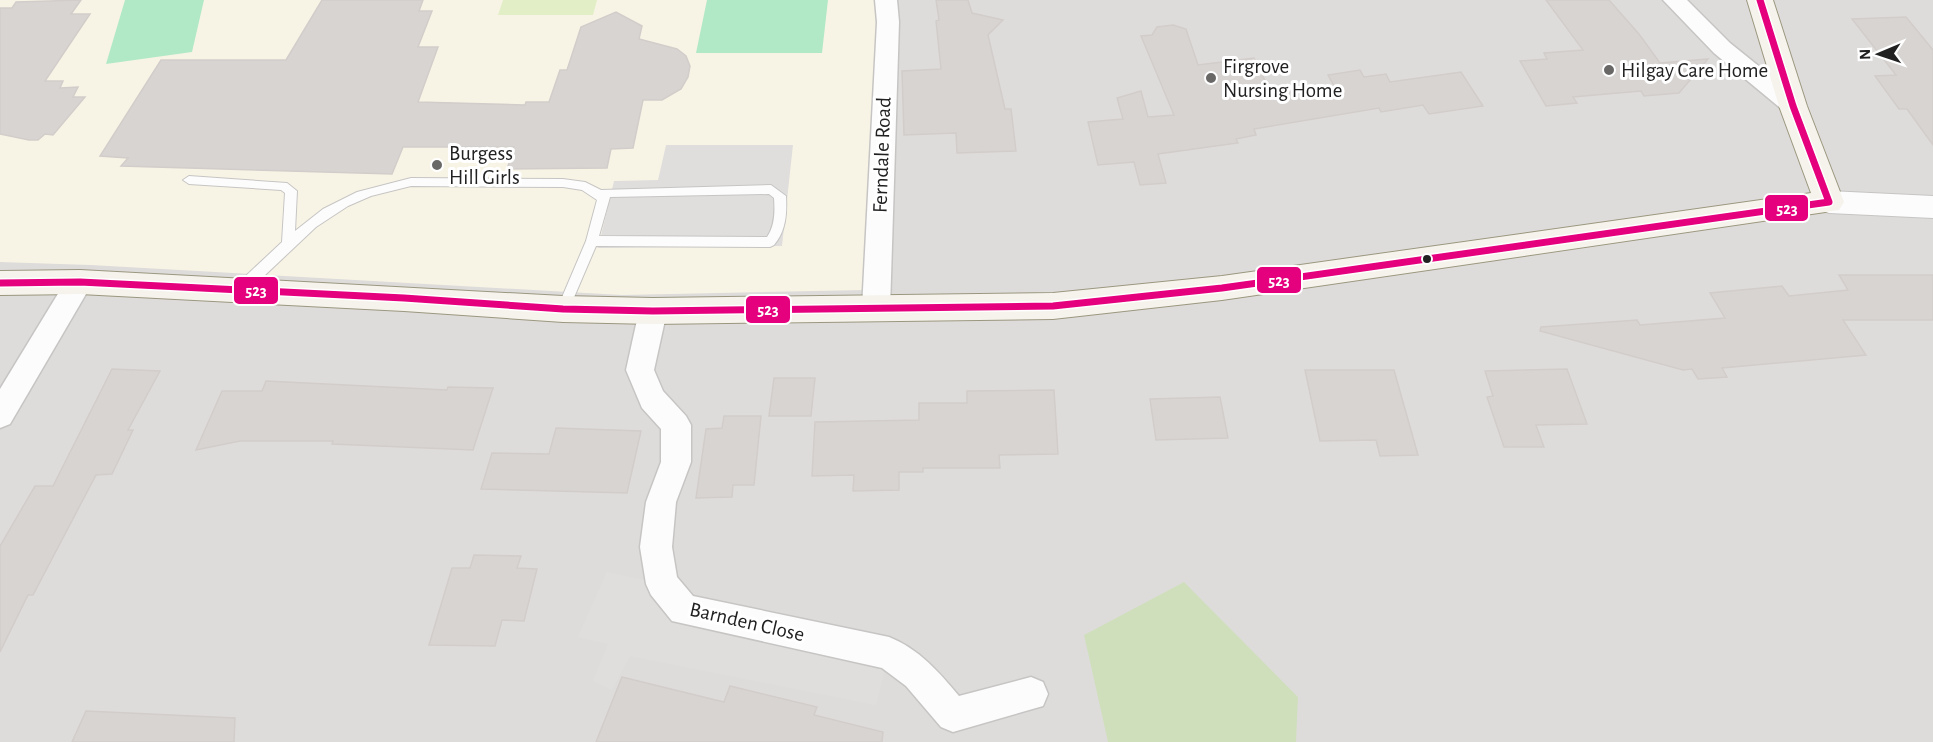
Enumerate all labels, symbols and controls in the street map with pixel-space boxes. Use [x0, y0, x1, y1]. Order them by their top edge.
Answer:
north arrow [1849, 24, 1909, 84]
text: N [1857, 49, 1873, 60]
place label: Firgrove Nursing Home [1223, 56, 1342, 101]
place label: Hilgay Care Home [1621, 60, 1768, 81]
marker: Hilgay Care Home [1602, 63, 1616, 77]
marker: Firgrove Nursing Home [1204, 71, 1218, 85]
street label: Ferndale Road [869, 96, 895, 214]
place label: Burgess Hill Girls [449, 143, 520, 188]
marker: Burgess Hill Girls [430, 158, 444, 172]
line badge: 523 [1764, 194, 1809, 222]
text: 523 [1776, 201, 1798, 217]
unlabelled marker [1421, 253, 1433, 265]
line badge: 523 [1256, 266, 1302, 294]
text: 523 [1268, 273, 1290, 289]
line badge: 523 [233, 276, 279, 305]
text: 523 [245, 283, 267, 299]
line badge: 523 [745, 295, 791, 324]
text: 523 [757, 302, 779, 318]
street label: Barnden Close [688, 599, 806, 645]

